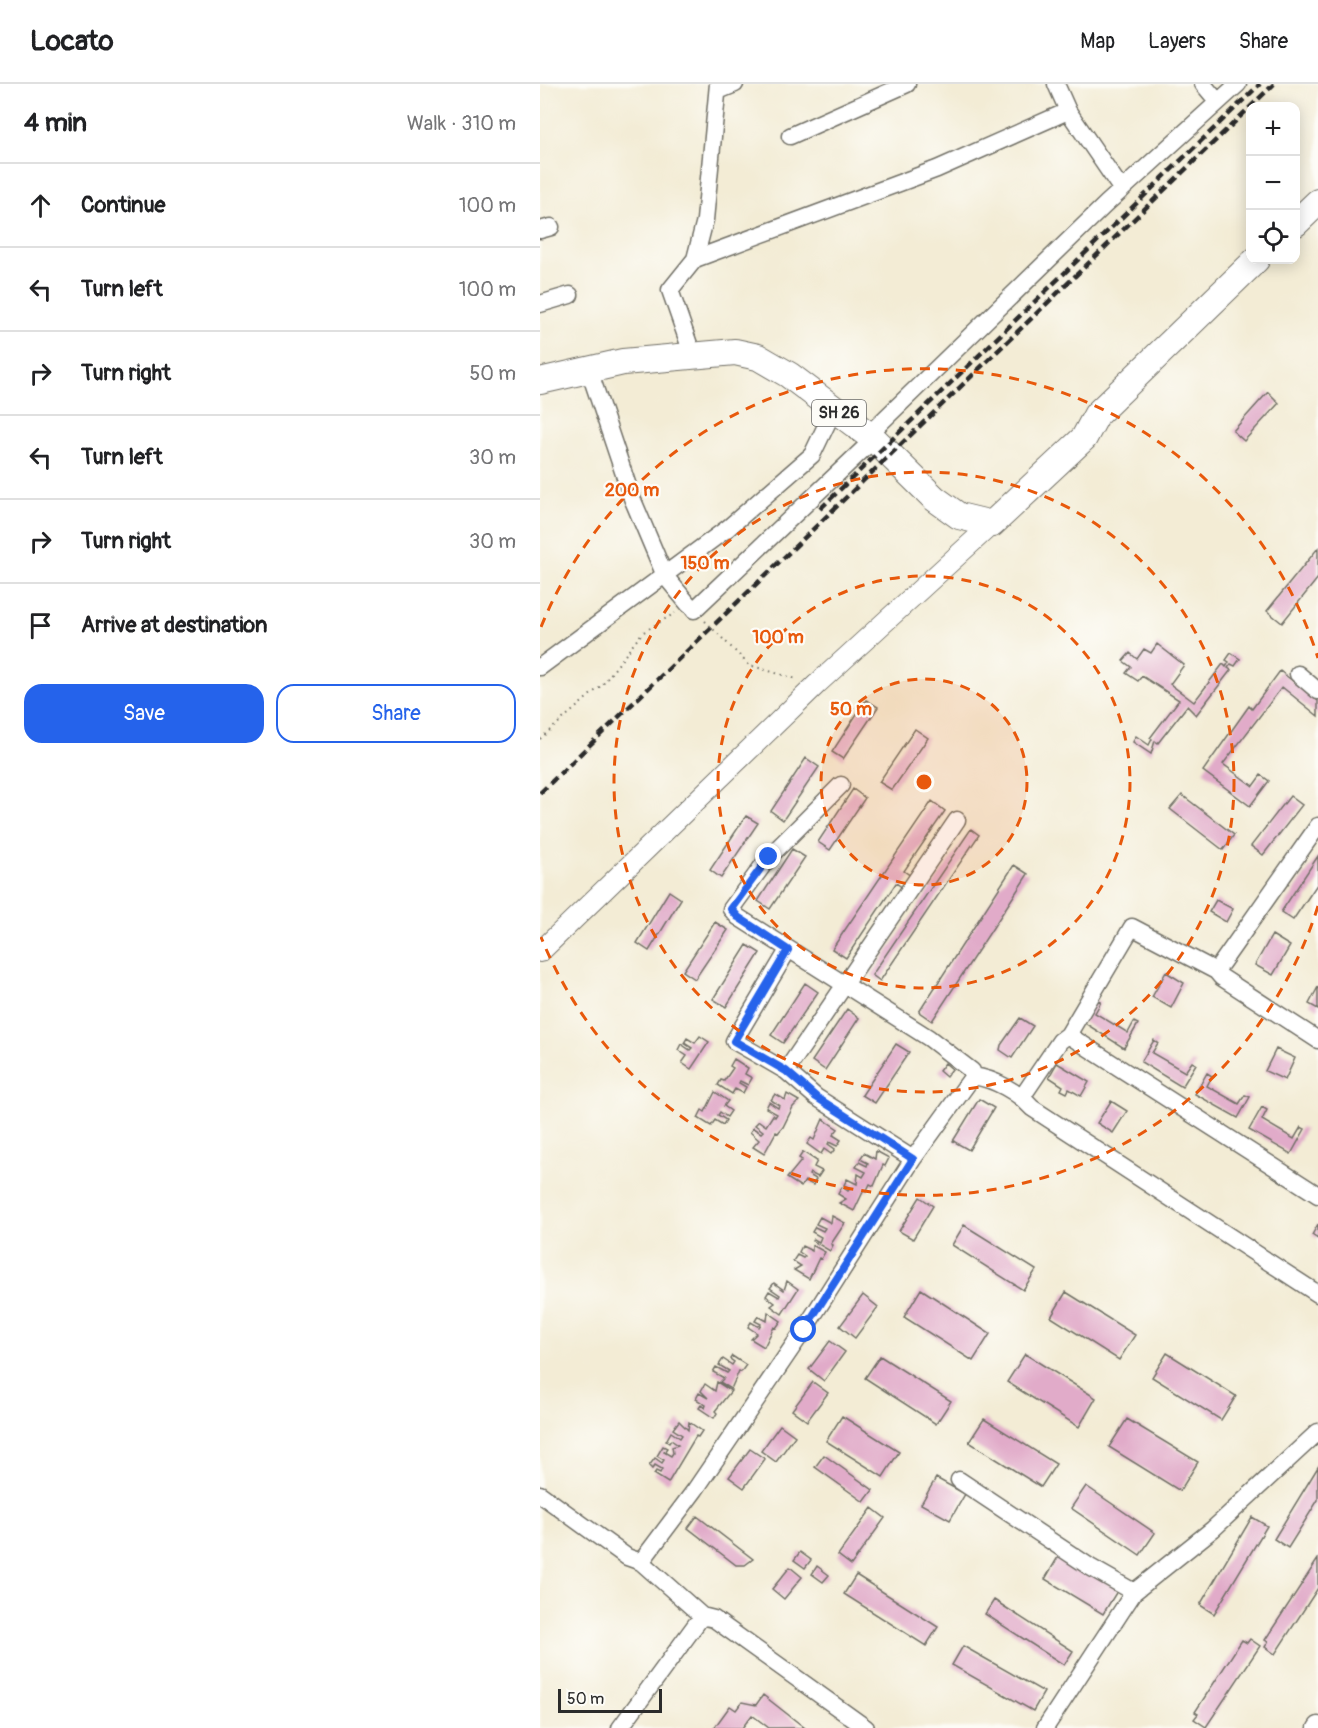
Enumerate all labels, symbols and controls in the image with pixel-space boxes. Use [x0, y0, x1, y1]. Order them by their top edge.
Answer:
text: Locato [30, 24, 114, 59]
text: Map [1080, 28, 1115, 55]
text: Layers [1148, 28, 1206, 55]
text: Share [1239, 28, 1288, 55]
map controls [1246, 102, 1300, 264]
button: + [1246, 102, 1300, 156]
text: 4 min [24, 107, 87, 139]
text: Walk · 310 m [407, 111, 516, 136]
button: − [1246, 156, 1300, 210]
icon: ahead [24, 189, 57, 222]
text: Continue [81, 191, 165, 219]
text: 100 m [459, 193, 516, 218]
button: locate [1246, 210, 1300, 264]
icon: left [24, 273, 57, 306]
text: Turn left [81, 275, 163, 303]
text: 100 m [459, 277, 516, 302]
icon: right [24, 357, 57, 390]
text: Turn right [81, 359, 171, 387]
text: 50 m [469, 361, 516, 386]
road number: SH 26 [812, 400, 866, 426]
icon: left [24, 441, 57, 474]
text: Turn left [81, 443, 163, 471]
text: 30 m [469, 445, 516, 470]
text: 200 m [605, 479, 659, 502]
icon: right [24, 525, 57, 558]
text: Turn right [81, 527, 171, 555]
text: 30 m [469, 529, 516, 554]
text: 150 m [681, 552, 730, 575]
icon: arrive [24, 609, 57, 642]
text: Arrive at destination [81, 611, 267, 639]
text: 100 m [752, 626, 804, 649]
button: Save [24, 684, 264, 743]
button: Share [276, 684, 516, 743]
text: 50 m [830, 698, 872, 721]
centre of rings [914, 772, 934, 792]
route end [755, 843, 781, 869]
route start [790, 1316, 816, 1342]
scale bar [558, 1686, 662, 1714]
text: 50 m [567, 1689, 604, 1709]

